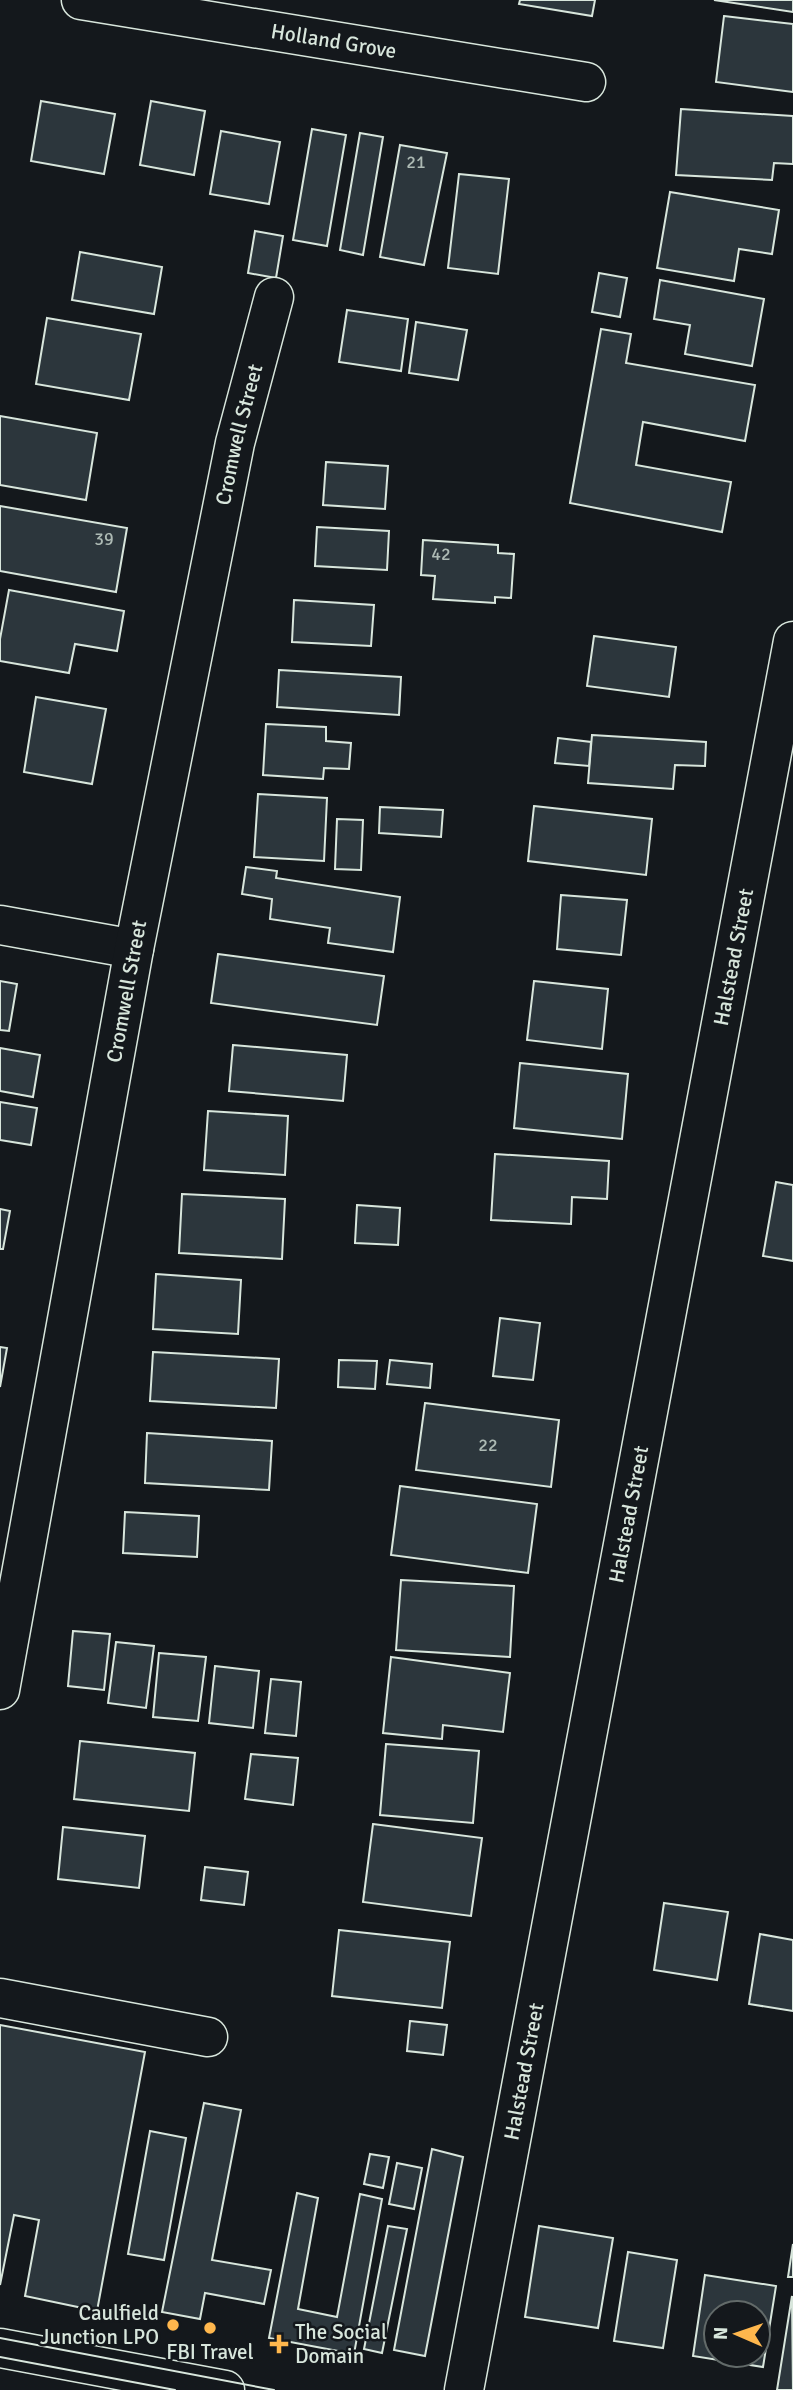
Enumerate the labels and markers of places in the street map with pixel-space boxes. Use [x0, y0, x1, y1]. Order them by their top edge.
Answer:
place label: Caulfield Junction LPO [40, 2300, 159, 2350]
marker: Caulfield Junction LPO [165, 2317, 181, 2333]
place label: The Social Domain [295, 2319, 387, 2369]
marker: FBI Travel [202, 2320, 218, 2336]
marker: The Social Domain [269, 2334, 289, 2354]
place label: FBI Travel [166, 2339, 254, 2365]

